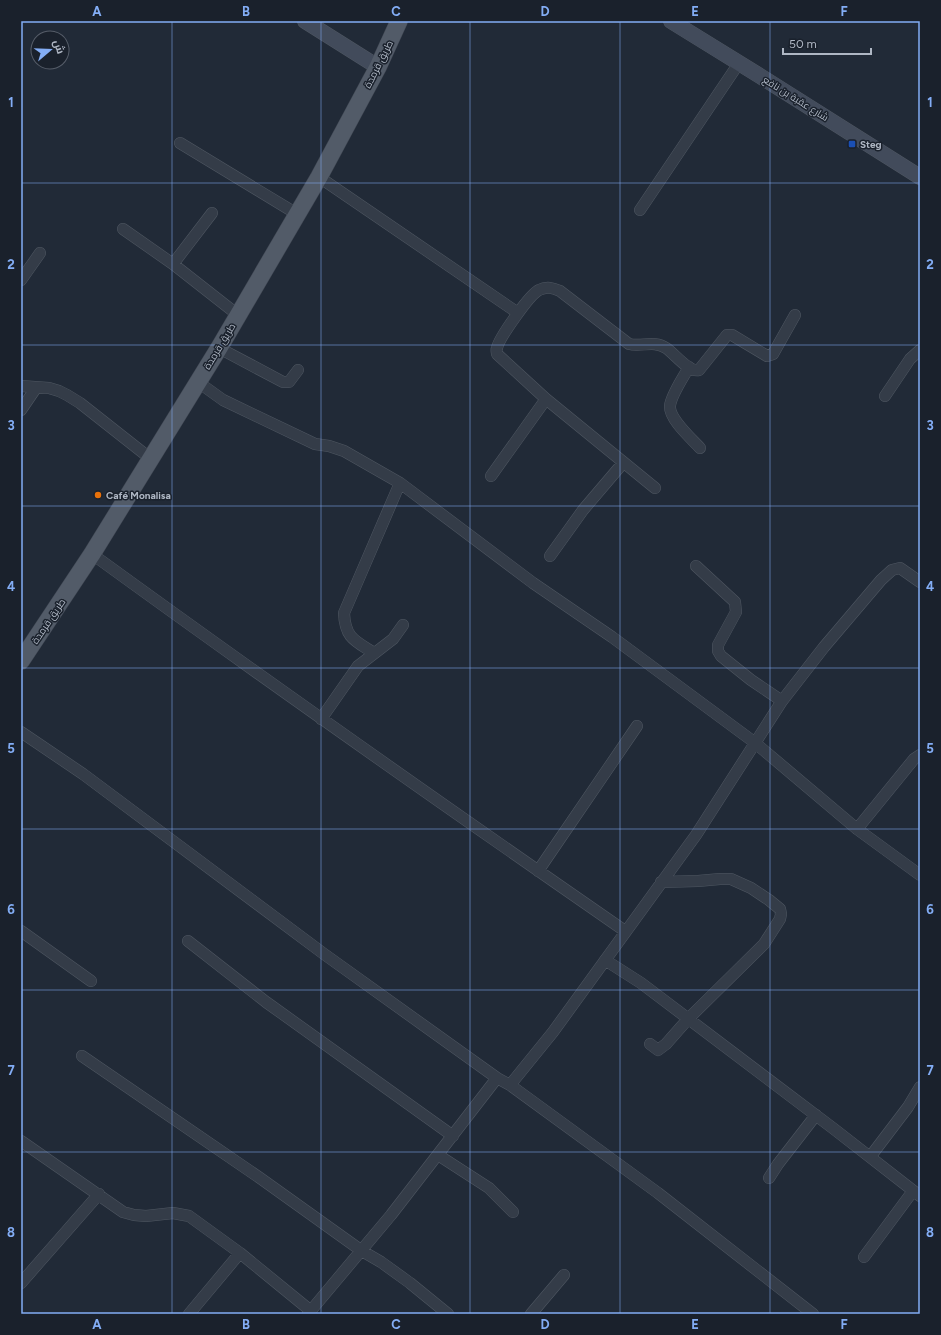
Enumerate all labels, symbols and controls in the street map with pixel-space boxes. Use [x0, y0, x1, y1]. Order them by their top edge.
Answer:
text: A [92, 4, 102, 19]
text: B [242, 4, 250, 19]
text: C [391, 4, 401, 19]
text: D [540, 4, 550, 19]
text: E [691, 4, 699, 19]
text: F [840, 4, 848, 19]
north arrow [30, 30, 70, 70]
scale bar [783, 30, 871, 56]
text: 50 m [789, 37, 817, 51]
text: ش [51, 38, 67, 56]
street label: طريق قرمدة [361, 38, 396, 90]
street label: شارع عقبة بن نافع [760, 73, 831, 124]
text: 1 [8, 95, 14, 110]
text: 1 [927, 95, 933, 110]
place label: Steg [860, 138, 882, 151]
marker: Steg [847, 139, 857, 149]
text: 2 [7, 257, 15, 272]
text: 2 [926, 257, 934, 272]
street label: طريق قرمدة [200, 321, 238, 372]
text: 3 [7, 418, 15, 433]
text: 3 [926, 418, 934, 433]
place label: Café Monalisa [106, 489, 171, 502]
marker: Café Monalisa [93, 490, 103, 500]
text: 4 [7, 579, 15, 594]
text: 4 [926, 579, 934, 594]
street label: طريق قرمدة [28, 596, 68, 646]
text: 5 [7, 741, 15, 756]
text: 5 [926, 741, 934, 756]
text: 6 [7, 902, 15, 917]
text: 6 [926, 902, 934, 917]
text: 7 [7, 1063, 15, 1078]
text: 7 [926, 1063, 934, 1078]
text: 8 [7, 1225, 15, 1240]
text: 8 [926, 1225, 934, 1240]
text: A [92, 1317, 102, 1332]
text: B [242, 1317, 250, 1332]
text: C [391, 1317, 401, 1332]
text: D [540, 1317, 550, 1332]
text: E [691, 1317, 699, 1332]
text: F [840, 1317, 848, 1332]

